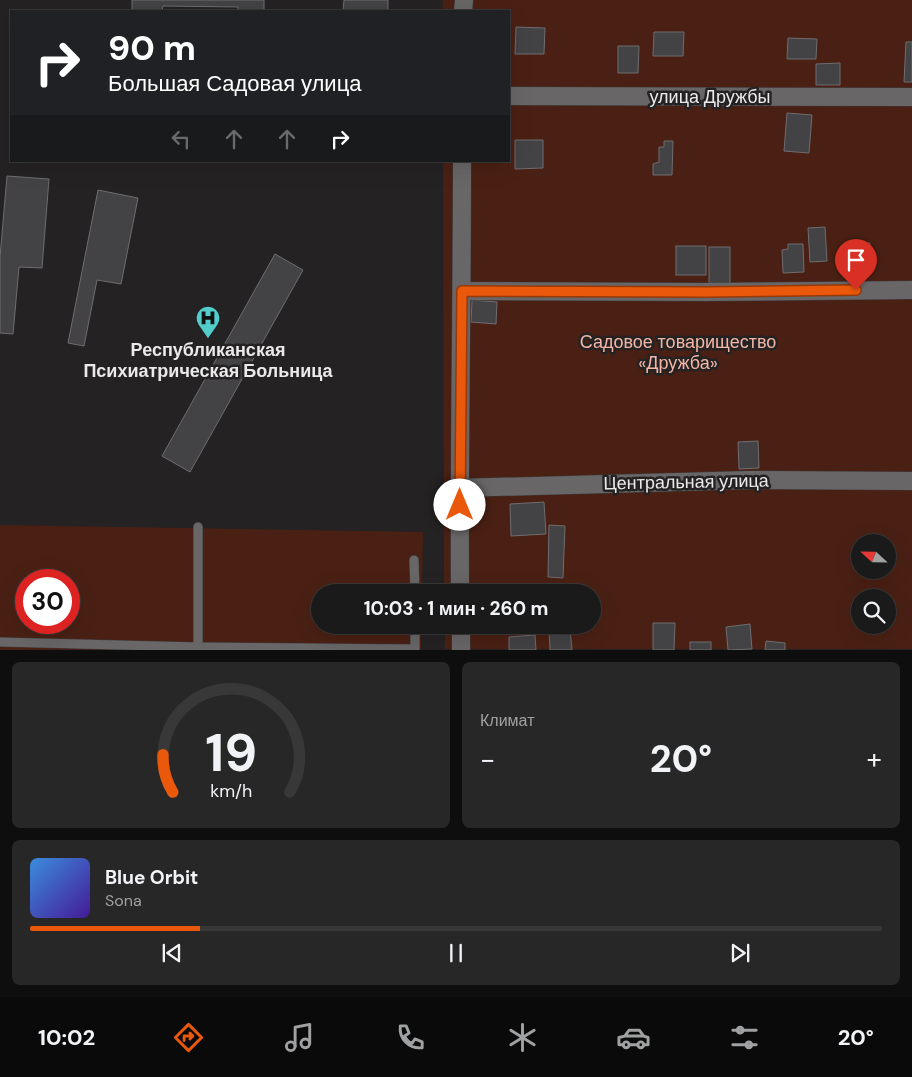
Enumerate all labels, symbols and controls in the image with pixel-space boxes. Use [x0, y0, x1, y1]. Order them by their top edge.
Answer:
text: 90 m [108, 25, 196, 71]
icon: right [25, 30, 90, 95]
text: Большая Садовая улица [108, 69, 362, 98]
street label: улица Дружбы [650, 85, 770, 109]
icon: left [167, 125, 195, 153]
icon: ahead [220, 125, 248, 153]
icon: ahead [273, 125, 301, 153]
icon: right [326, 125, 354, 153]
pin [835, 239, 877, 290]
icon: arrive [842, 246, 870, 274]
hospital icon: Республиканская Психиатрическая Больница [195, 305, 221, 339]
park label: Садовое товарищество «Дружба» [580, 330, 776, 375]
place label: Республиканская Психиатрическая Больница [83, 338, 334, 383]
street label: Центральная улица [603, 469, 770, 495]
position arrow [433, 478, 485, 530]
north arrow [851, 534, 896, 579]
map controls [851, 534, 896, 634]
speed limit sign: 30 [15, 569, 80, 634]
button: search [851, 589, 896, 634]
text: 10:03 · 1 мин · 260 m [364, 596, 548, 621]
text: Климат [480, 710, 534, 731]
text: 19 [205, 719, 257, 787]
text: 20° [650, 734, 712, 784]
text: − [480, 741, 495, 778]
text: + [867, 741, 882, 778]
text: km/h [210, 779, 252, 803]
text: Blue Orbit [105, 865, 198, 890]
text: Sona [105, 890, 142, 911]
icon: previous [158, 939, 186, 967]
icon: pause [442, 939, 470, 967]
icon: next [726, 939, 754, 967]
icon: directions [171, 1020, 206, 1055]
icon: music [282, 1020, 317, 1055]
icon: phone [393, 1020, 428, 1055]
icon: climate [505, 1020, 540, 1055]
icon: car [616, 1020, 651, 1055]
icon: filters [727, 1020, 762, 1055]
text: 10:02 [38, 1023, 95, 1052]
text: 20° [838, 1023, 874, 1052]

